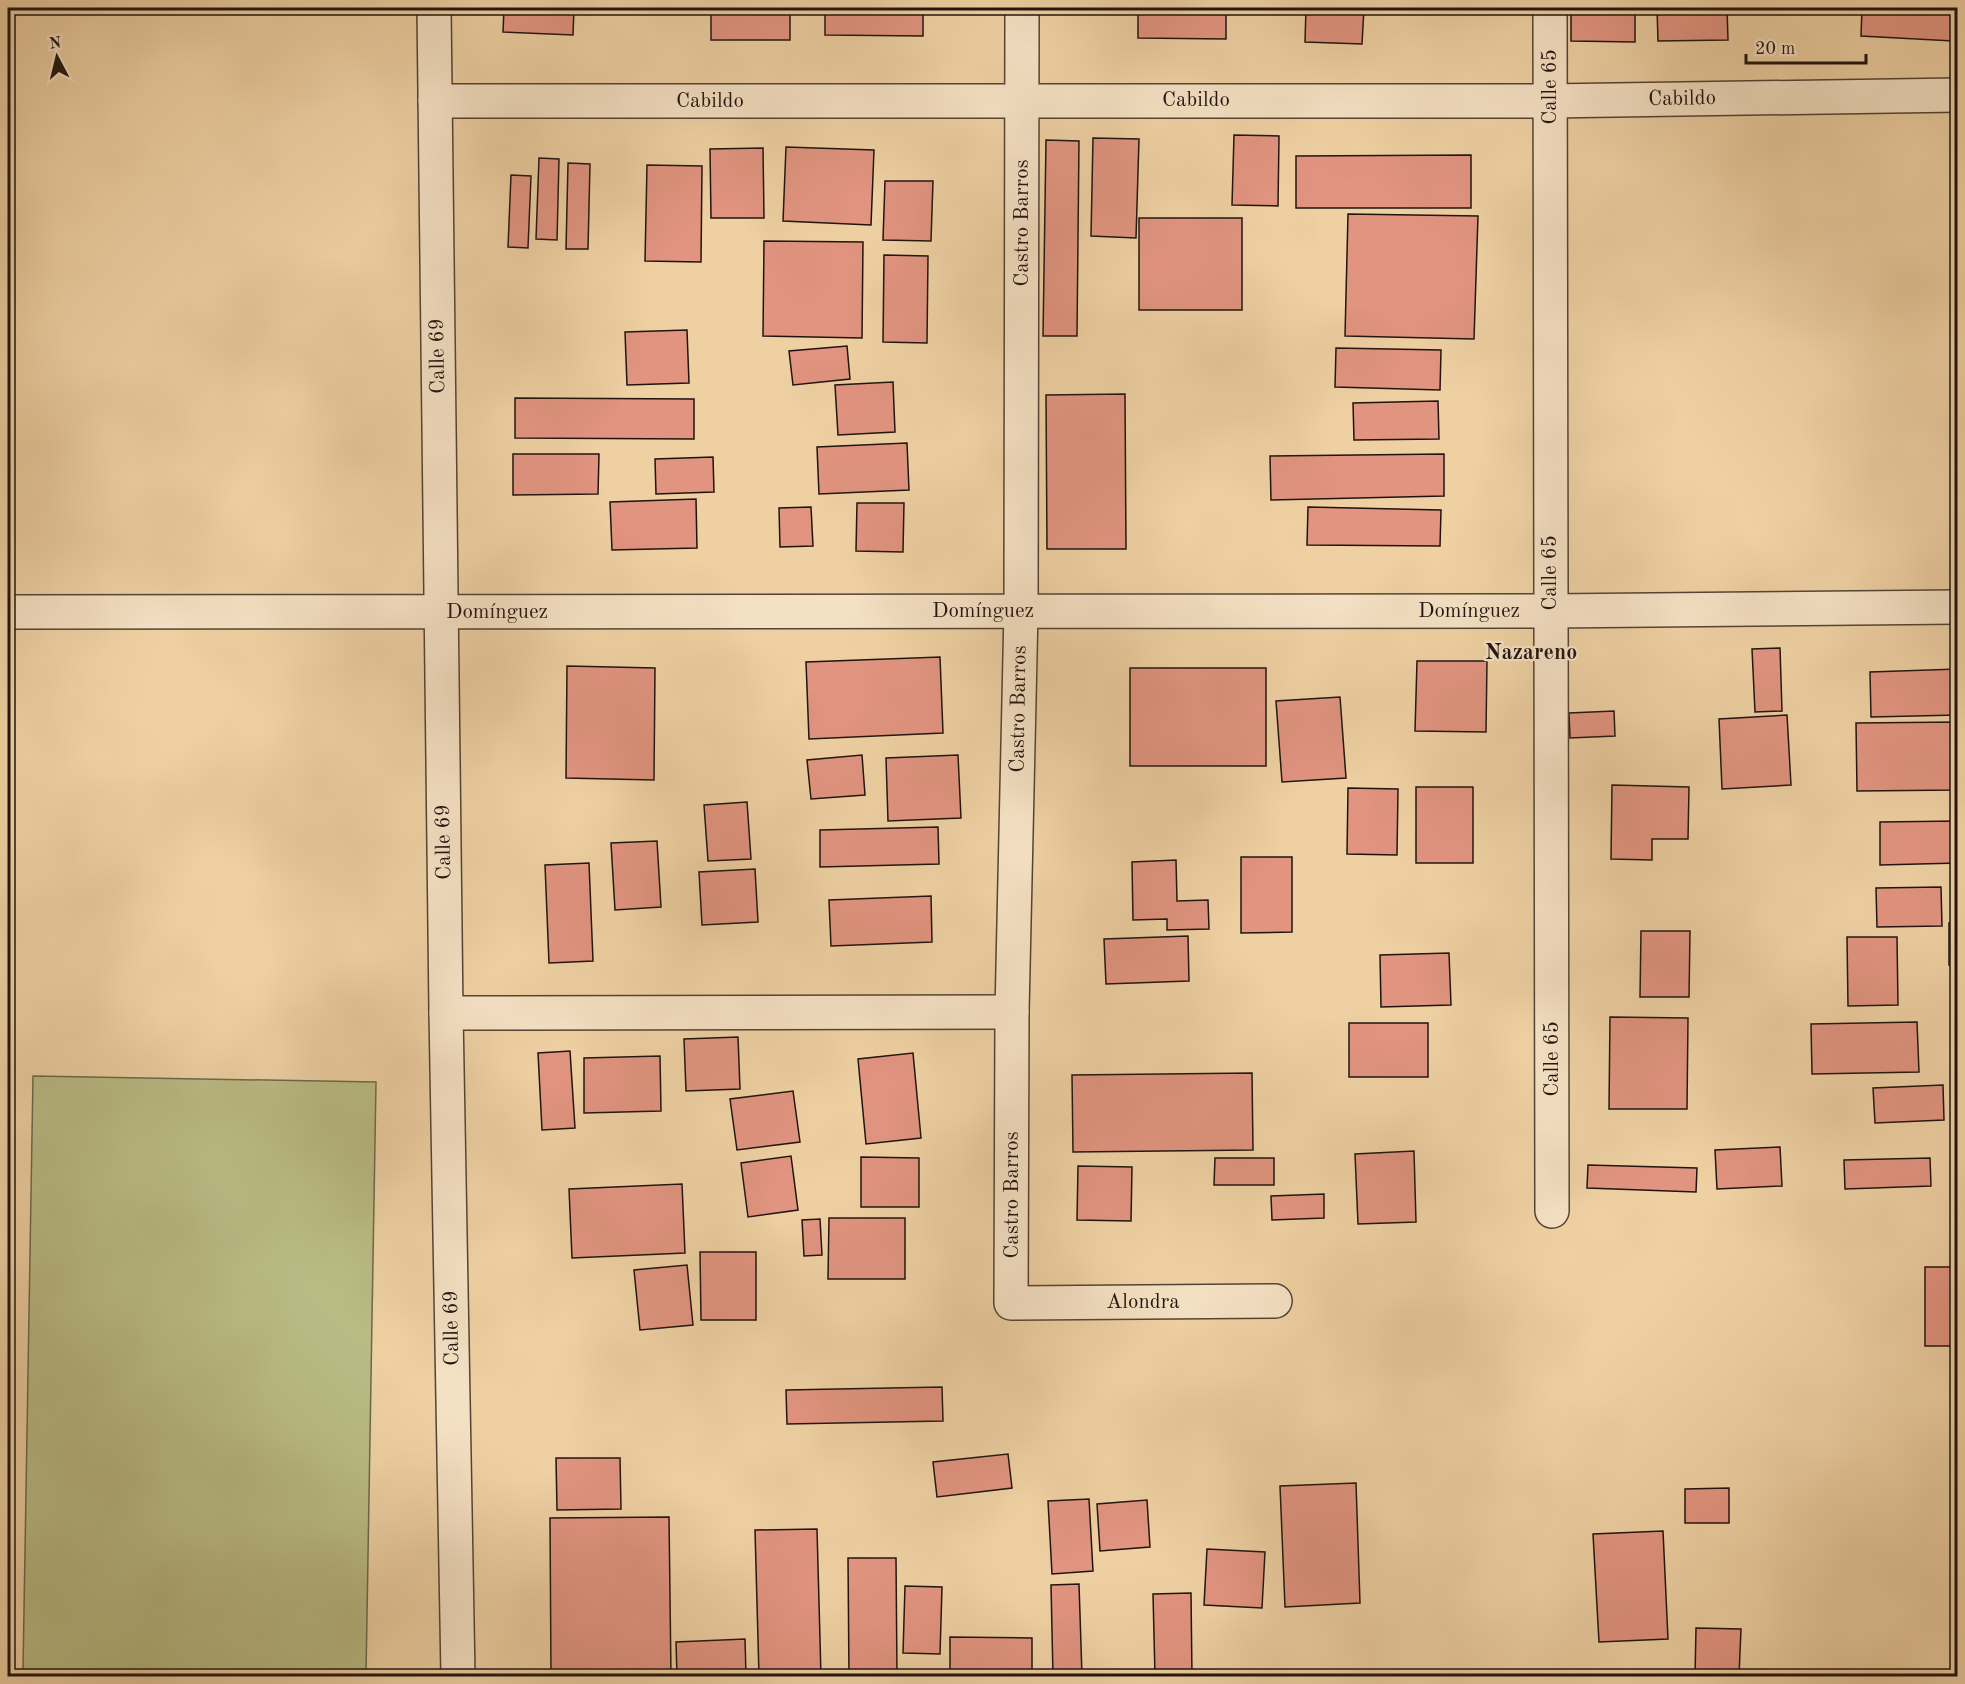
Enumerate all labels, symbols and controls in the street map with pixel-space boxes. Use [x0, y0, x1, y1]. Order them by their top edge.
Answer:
north arrow [27, 27, 87, 87]
scale bar [1746, 27, 1866, 65]
text: N [48, 35, 63, 53]
text: 20 m [1755, 40, 1795, 58]
street label: Calle 65 [1540, 49, 1561, 125]
street label: Cabildo [1648, 88, 1716, 110]
street label: Cabildo [1162, 90, 1230, 111]
street label: Cabildo [676, 91, 744, 112]
street label: Castro Barros [1012, 159, 1033, 287]
street label: Calle 69 [427, 318, 449, 394]
street label: Calle 65 [1540, 535, 1561, 611]
street label: Domínguez [932, 601, 1034, 622]
street label: Domínguez [1418, 601, 1520, 622]
street label: Domínguez [446, 602, 548, 623]
district label: Nazareno [1485, 642, 1577, 664]
street label: Castro Barros [1007, 645, 1031, 773]
street label: Calle 69 [433, 804, 455, 880]
street label: Calle 65 [1542, 1021, 1563, 1097]
street label: Castro Barros [1002, 1131, 1023, 1259]
street label: Calle 69 [441, 1290, 463, 1366]
street label: Alondra [1106, 1292, 1180, 1313]

